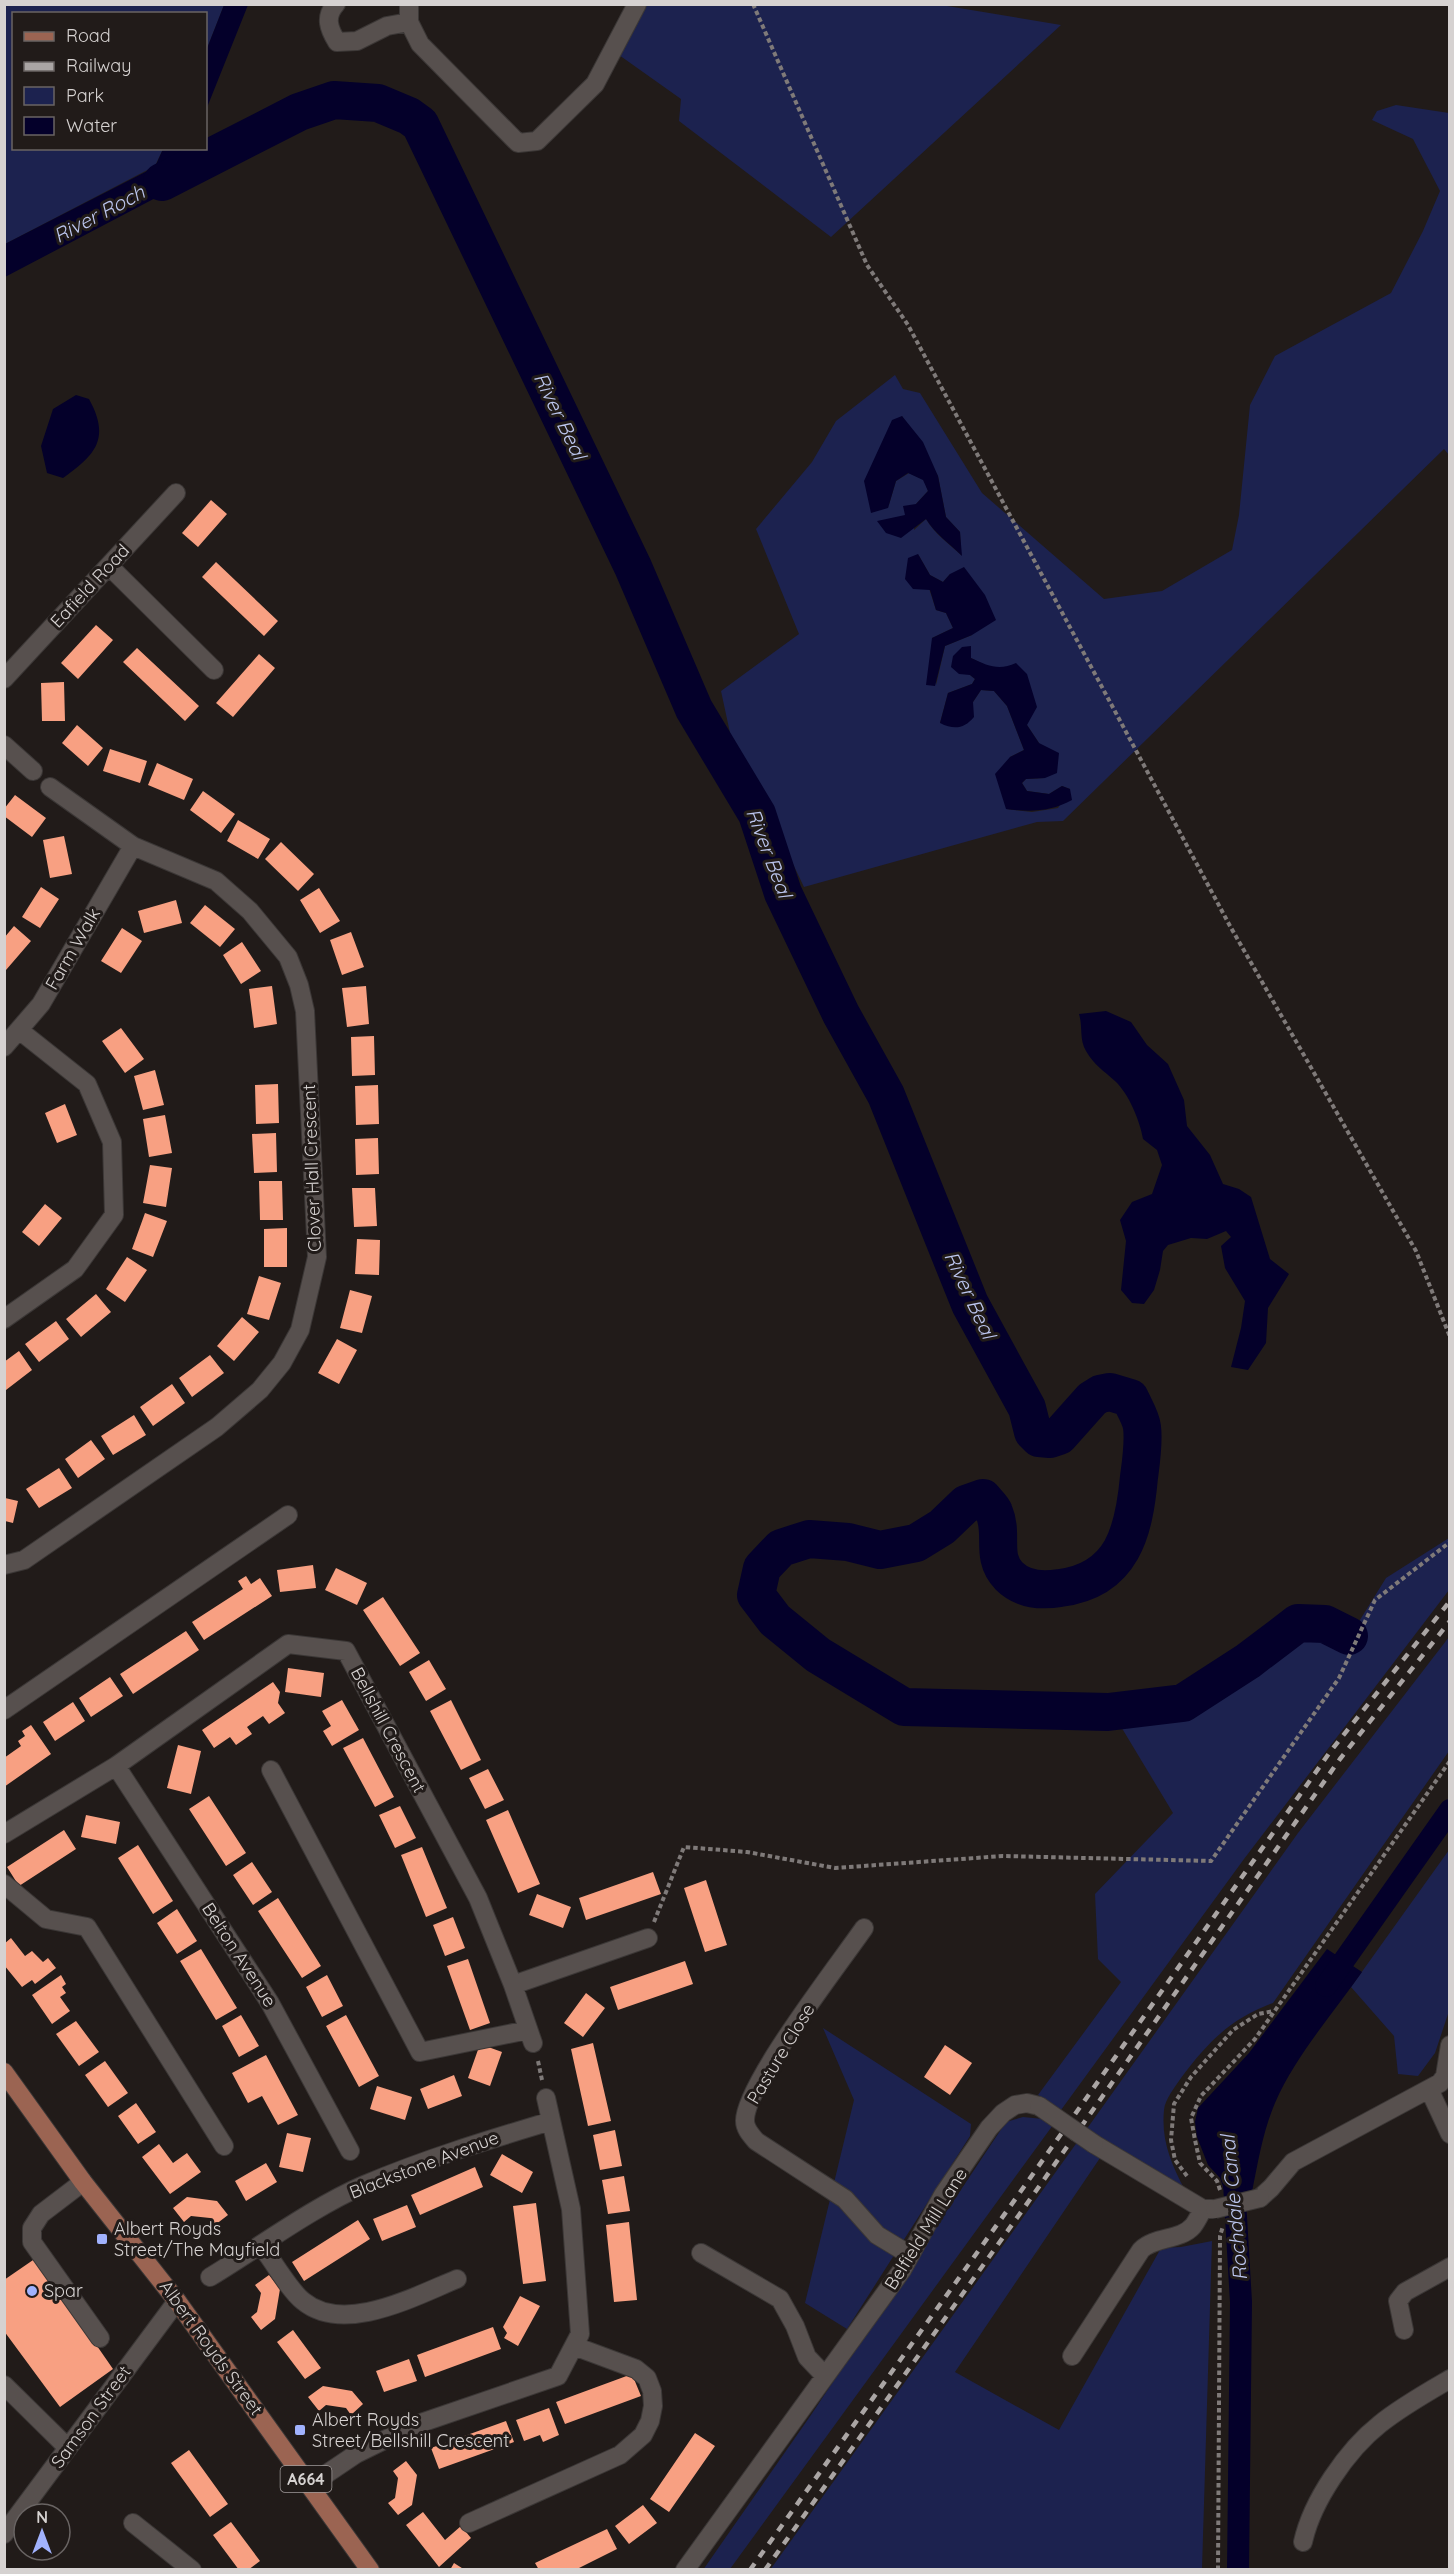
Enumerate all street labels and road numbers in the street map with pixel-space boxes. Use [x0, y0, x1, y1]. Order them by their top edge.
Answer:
street label: Eafield Road [45, 539, 134, 632]
street label: Farm Walk [40, 904, 105, 994]
street label: Clover Hall Crescent [297, 1084, 326, 1252]
street label: Bellshill Crescent [346, 1663, 431, 1796]
street label: Belton Avenue [197, 1898, 282, 2011]
street label: Pasture Close [742, 1999, 820, 2108]
street label: Blackstone Avenue [346, 2125, 502, 2204]
street label: Belfield Mill Lane [879, 2164, 972, 2294]
street label: Albert Royds Street [155, 2276, 268, 2420]
street label: Samson Street [46, 2361, 136, 2473]
road number: A664 [280, 2466, 332, 2492]

